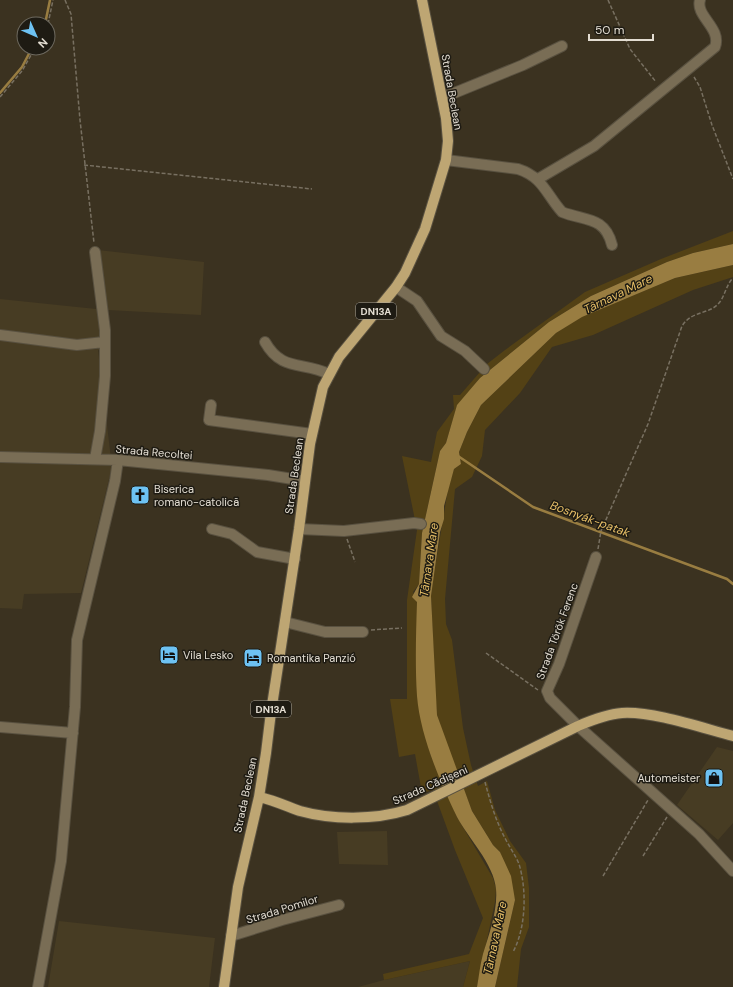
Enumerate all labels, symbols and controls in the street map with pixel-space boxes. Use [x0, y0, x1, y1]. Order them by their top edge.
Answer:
north arrow [16, 16, 56, 56]
scale bar [589, 16, 653, 42]
text: 50 m [595, 22, 624, 38]
text: N [35, 35, 51, 51]
street label: Strada Beclean [438, 53, 466, 131]
water label: Târnava Mare [581, 270, 655, 318]
road number: DN13A [356, 303, 396, 319]
street label: Strada Beclean [282, 437, 306, 515]
street label: Strada Recoltei [115, 442, 193, 462]
place label: Biserica romano-catolică [154, 482, 239, 509]
church icon: Biserica romano-catolică [129, 484, 151, 506]
water label: Bosnyák-patak [548, 497, 633, 541]
water label: Târnava Mare [416, 522, 442, 598]
street label: Strada Török Ferenc [533, 581, 581, 681]
hotel icon: Vila Lesko [158, 644, 180, 666]
hotel icon: Romantika Panzió [242, 647, 264, 669]
place label: Vila Lesko [183, 648, 233, 662]
place label: Romantika Panzió [267, 651, 356, 665]
road number: DN13A [251, 701, 291, 717]
street label: Strada Beclean [230, 756, 260, 834]
street label: Strada Cădișeni [390, 762, 470, 808]
shop icon: Automeister [703, 767, 725, 789]
place label: Automeister [637, 771, 700, 785]
street label: Strada Pomilor [244, 891, 320, 927]
water label: Târnava Mare [479, 900, 511, 976]

